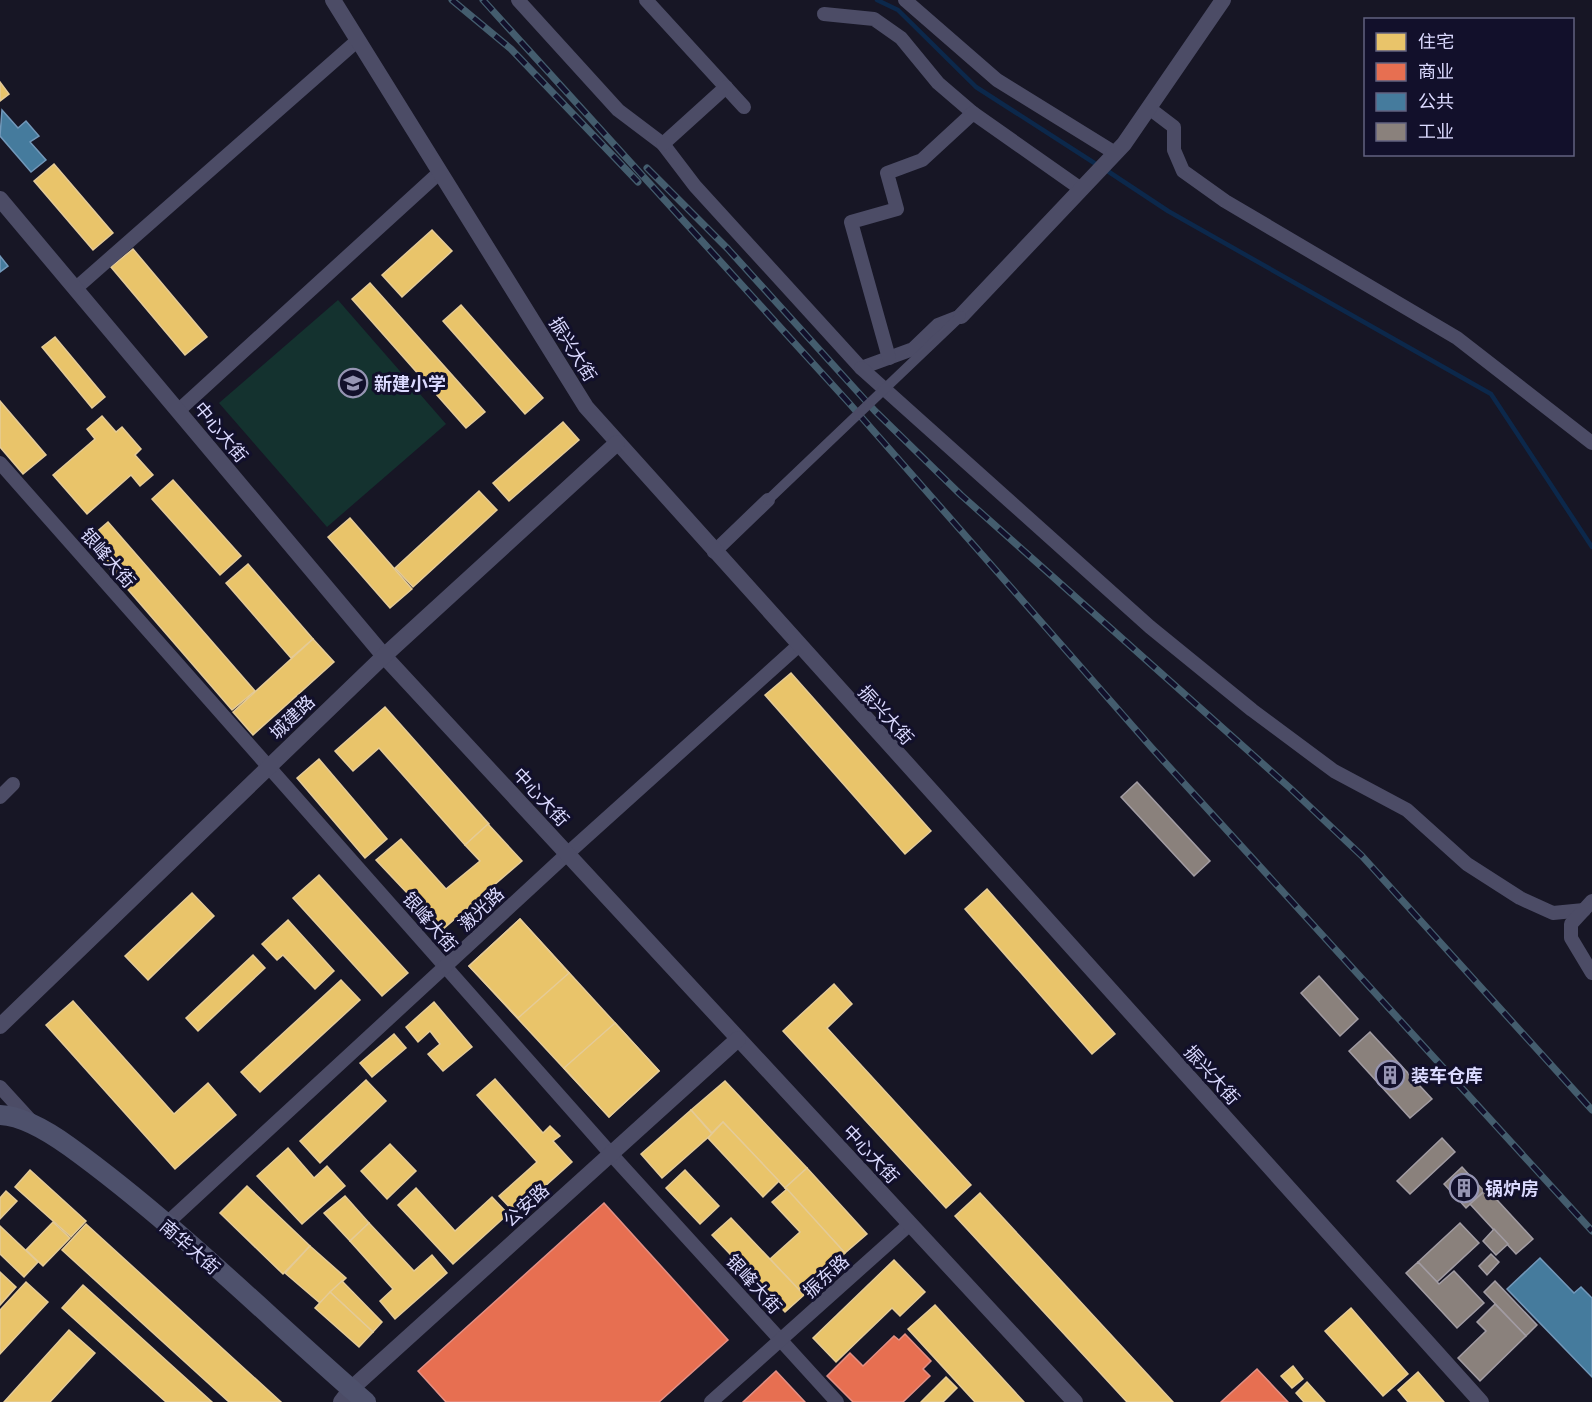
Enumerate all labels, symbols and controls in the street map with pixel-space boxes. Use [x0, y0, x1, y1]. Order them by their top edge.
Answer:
legend [1364, 18, 1574, 156]
text: 住宅 [1418, 31, 1454, 52]
text: 商业 [1418, 61, 1454, 82]
text: 公共 [1418, 91, 1454, 112]
text: 工业 [1418, 121, 1454, 142]
street label: 振兴大街 [545, 313, 601, 385]
school or university icon: 新建小学 [337, 367, 369, 399]
place label: 新建小学 [374, 373, 446, 394]
street label: 中心大街 [190, 398, 252, 466]
street label: 银峰大街 [76, 524, 140, 592]
street label: 振兴大街 [854, 681, 918, 749]
street label: 城建路 [265, 691, 319, 743]
street label: 中心大街 [509, 764, 573, 830]
street label: 激光路 [454, 883, 508, 935]
street label: 银峰大街 [398, 888, 462, 956]
street label: 振兴大街 [1180, 1041, 1244, 1109]
building icon: 装车仓库 [1374, 1059, 1406, 1091]
place label: 装车仓库 [1411, 1065, 1483, 1086]
street label: 中心大街 [839, 1121, 903, 1187]
building icon: 锅炉房 [1448, 1172, 1480, 1204]
place label: 锅炉房 [1485, 1178, 1539, 1199]
street label: 公安路 [499, 1179, 553, 1231]
street label: 南华大街 [156, 1215, 224, 1279]
street label: 银峰大街 [722, 1250, 786, 1318]
street label: 振东路 [799, 1250, 853, 1302]

